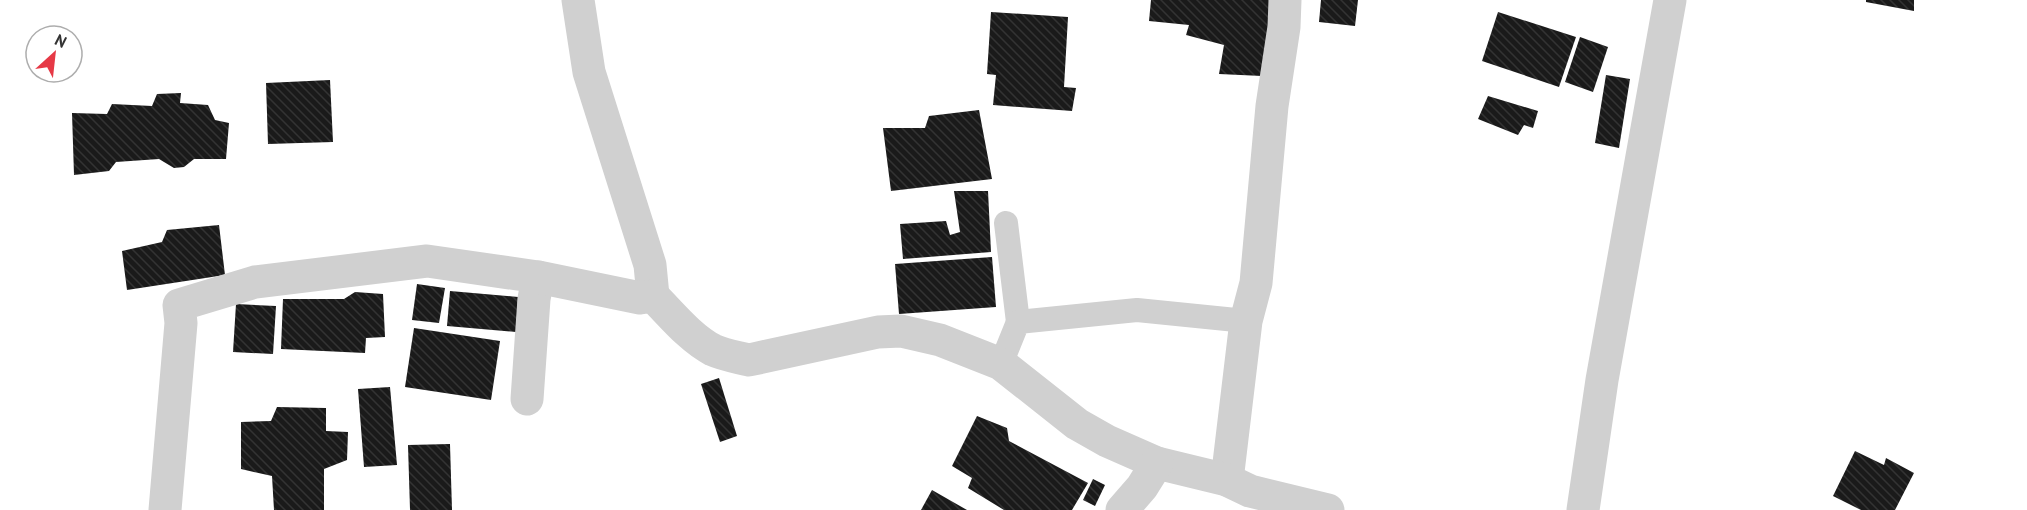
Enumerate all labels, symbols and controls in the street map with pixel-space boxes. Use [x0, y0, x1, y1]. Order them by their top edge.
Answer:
north arrow [24, 24, 84, 84]
text: N [52, 29, 70, 52]

